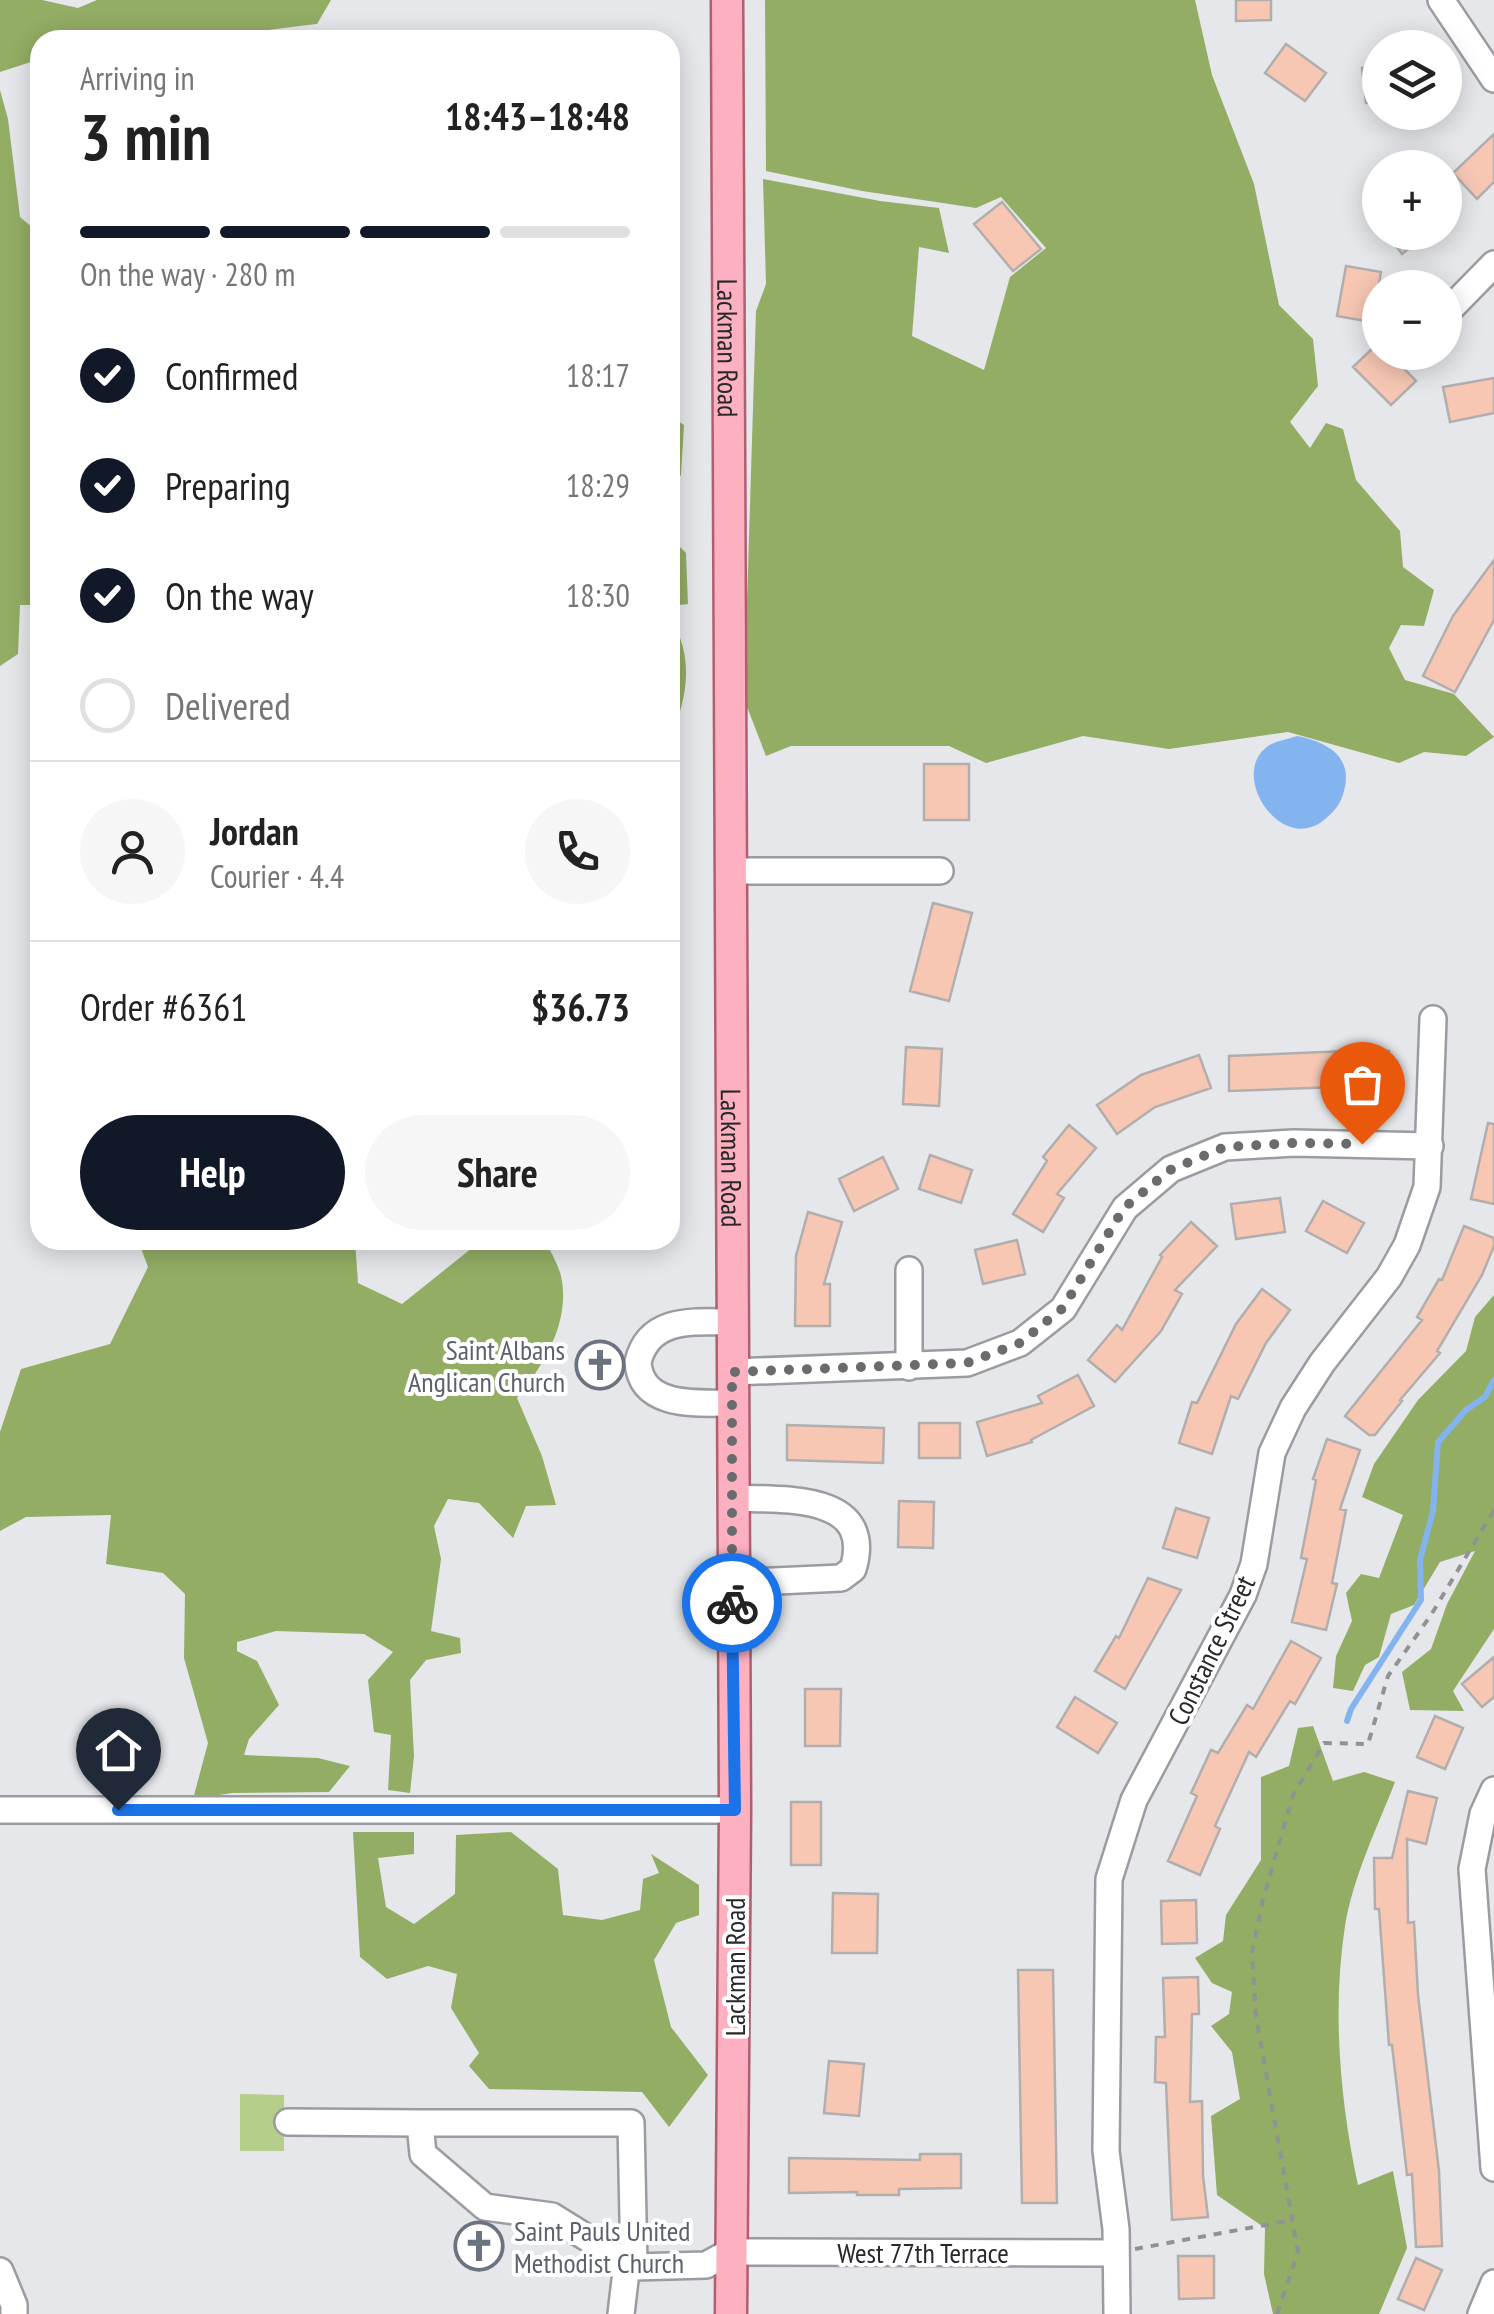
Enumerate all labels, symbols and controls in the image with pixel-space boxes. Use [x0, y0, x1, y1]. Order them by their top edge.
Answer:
map controls [1362, 30, 1462, 370]
button: layers [1362, 30, 1462, 130]
text: Arriving in [80, 57, 195, 99]
text: 18:43–18:48 [445, 91, 630, 140]
text: 3 min [80, 94, 211, 178]
button: + [1362, 150, 1462, 250]
text: On the way · 280 m [80, 253, 295, 295]
button: − [1362, 270, 1462, 370]
street label: Lackman Road [710, 279, 747, 417]
icon: check [80, 348, 135, 403]
text: Confirmed [165, 351, 298, 400]
text: 18:17 [566, 354, 630, 396]
icon: check [80, 458, 135, 513]
text: Preparing [165, 461, 291, 510]
text: 18:29 [566, 464, 630, 506]
icon: check [80, 568, 135, 623]
text: On the way [165, 571, 313, 620]
text: 18:30 [566, 574, 630, 616]
text: Delivered [165, 681, 291, 730]
button: person [80, 799, 185, 904]
button: phone [525, 799, 630, 904]
text: Jordan [210, 806, 299, 855]
text: Courier · 4.4 [210, 855, 344, 897]
text: Order #6361 [80, 982, 247, 1031]
text: $36.73 [531, 982, 630, 1031]
pin [1320, 1042, 1405, 1145]
icon: bag [1335, 1057, 1390, 1112]
street label: Lackman Road [713, 1089, 751, 1227]
button: Help [80, 1115, 345, 1230]
button: Share [365, 1115, 630, 1230]
place label: Saint Albans Anglican Church [408, 1331, 565, 1400]
church icon: Saint Albans Anglican Church [574, 1339, 626, 1391]
courier [682, 1553, 782, 1653]
street label: Constance Street [1159, 1569, 1263, 1731]
icon: bike [705, 1576, 760, 1631]
pin [76, 1708, 161, 1811]
icon: home [91, 1723, 146, 1778]
street label: Lackman Road [716, 1898, 753, 2036]
place label: Saint Pauls United Methodist Church [514, 2212, 690, 2281]
church icon: Saint Pauls United Methodist Church [453, 2220, 505, 2272]
street label: West 77th Terrace [837, 2234, 1009, 2271]

